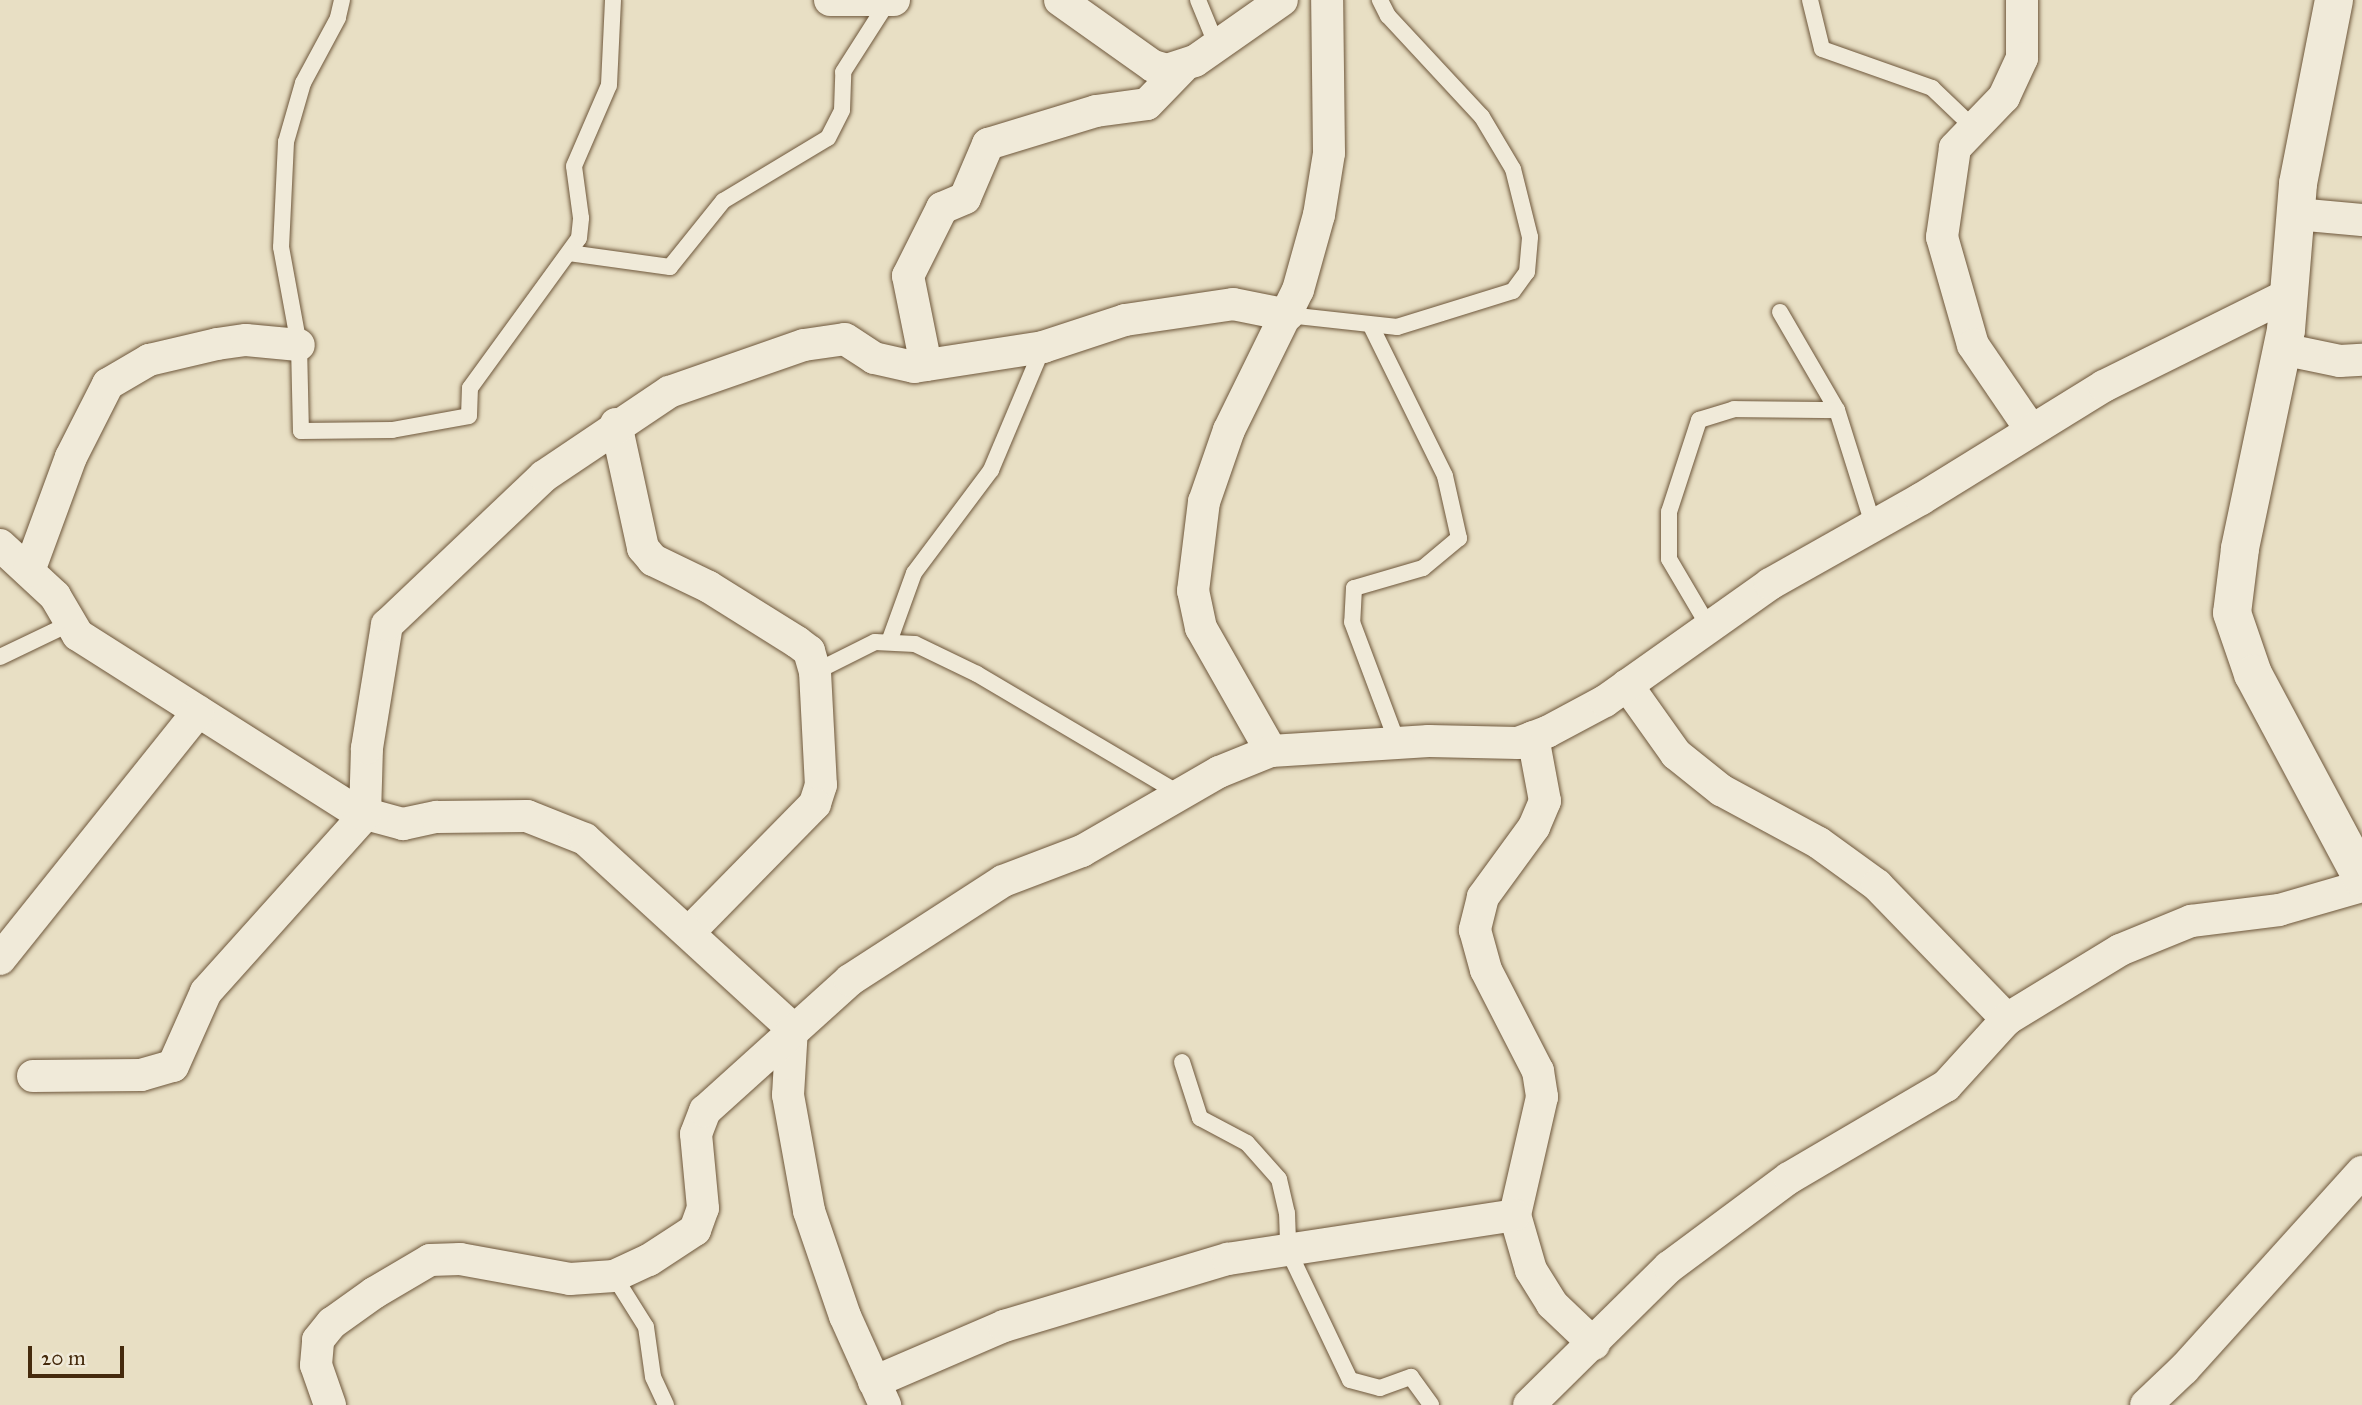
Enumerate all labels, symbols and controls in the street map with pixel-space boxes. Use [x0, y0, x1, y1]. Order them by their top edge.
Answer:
scale bar [32, 1332, 128, 1376]
text: 20 m [41, 1345, 86, 1371]

